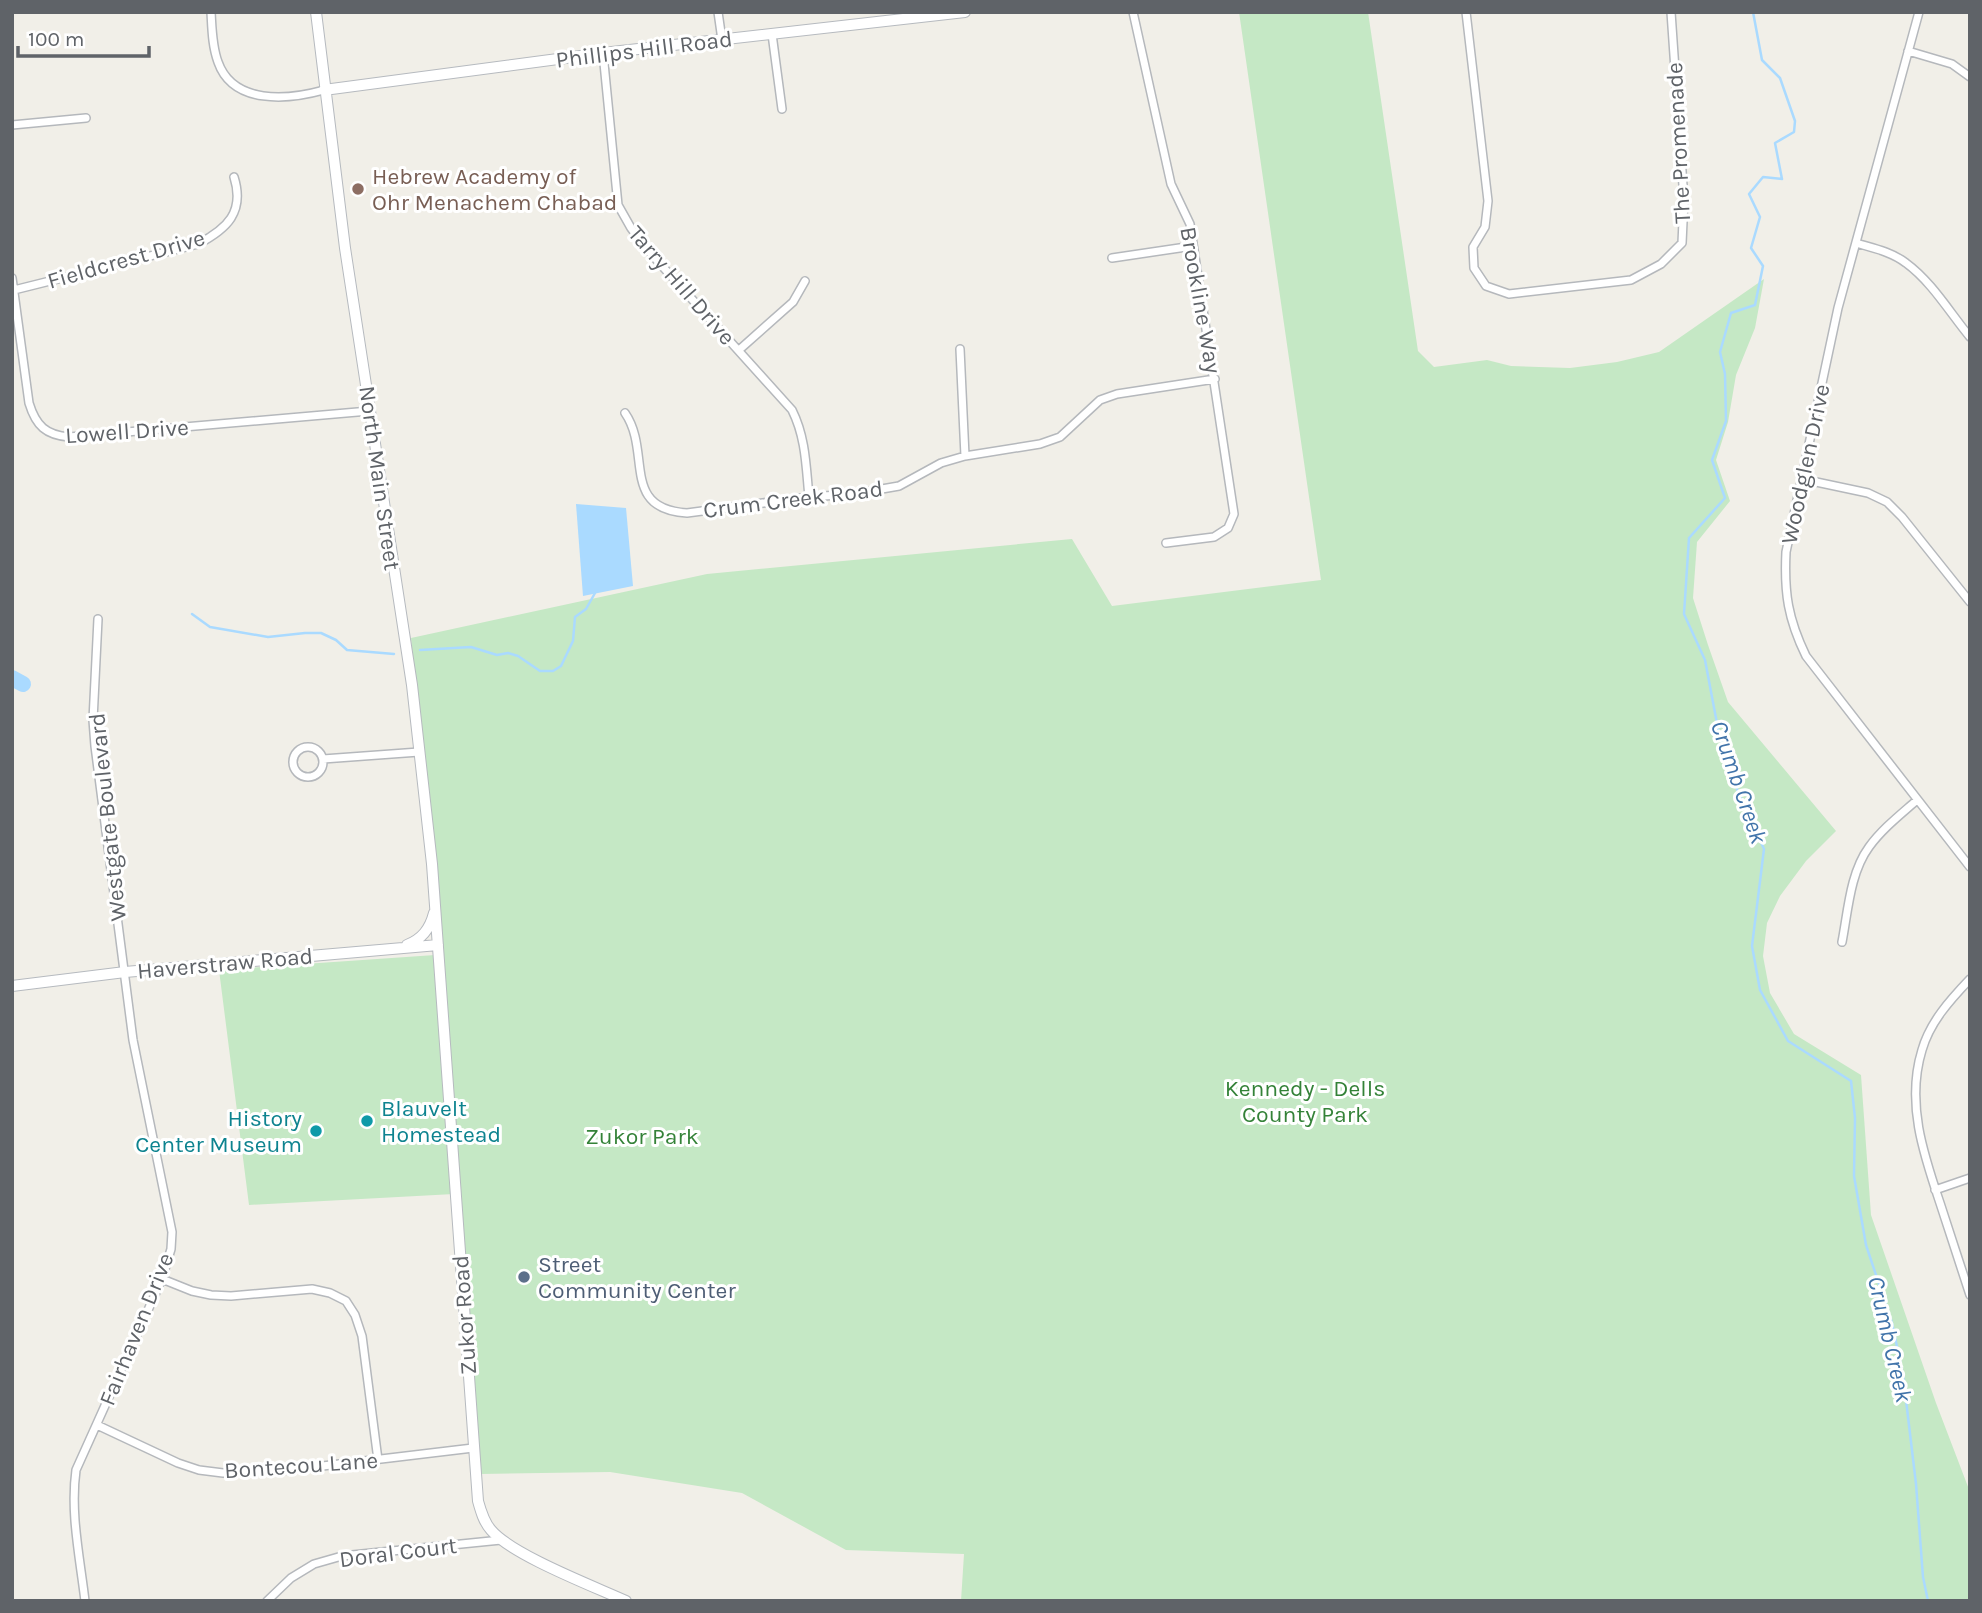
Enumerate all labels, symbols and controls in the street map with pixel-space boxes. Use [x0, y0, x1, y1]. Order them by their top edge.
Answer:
scale bar [18, 14, 149, 58]
street label: Phillips Hill Road [554, 25, 734, 74]
text: 100 m [28, 27, 85, 51]
street label: The Promenade [1661, 62, 1696, 224]
place label: Hebrew Academy of Ohr Menachem Chabad [372, 163, 617, 216]
marker: Hebrew Academy of Ohr Menachem Chabad [350, 181, 366, 197]
street label: Tarry Hill Drive [622, 220, 741, 351]
street label: Fieldcrest Drive [44, 224, 208, 295]
street label: Brookline Way [1174, 225, 1227, 376]
street label: Woodglen Drive [1775, 382, 1836, 547]
street label: North Main Street [353, 384, 406, 572]
street label: Lowell Drive [64, 414, 190, 449]
street label: Crum Creek Road [702, 475, 884, 524]
street label: Westgate Boulevard [83, 712, 132, 922]
water label: Crumb Creek [1705, 717, 1773, 848]
street label: Haverstraw Road [136, 942, 314, 985]
park label: Kennedy - Dells County Park [1225, 1075, 1385, 1128]
place label: Blauvelt Homestead [381, 1095, 501, 1148]
place label: History Center Museum [135, 1105, 302, 1158]
marker: Blauvelt Homestead [359, 1113, 375, 1129]
marker: History Center Museum [308, 1123, 324, 1139]
park label: Zukor Park [585, 1123, 699, 1150]
street label: Fairhaven Drive [94, 1249, 179, 1409]
place label: Street Community Center [538, 1251, 736, 1304]
street label: Zukor Road [447, 1254, 482, 1376]
marker: Street Community Center [516, 1269, 532, 1285]
water label: Crumb Creek [1862, 1273, 1918, 1405]
street label: Bontecou Lane [223, 1447, 379, 1484]
street label: Doral Court [338, 1532, 459, 1573]

